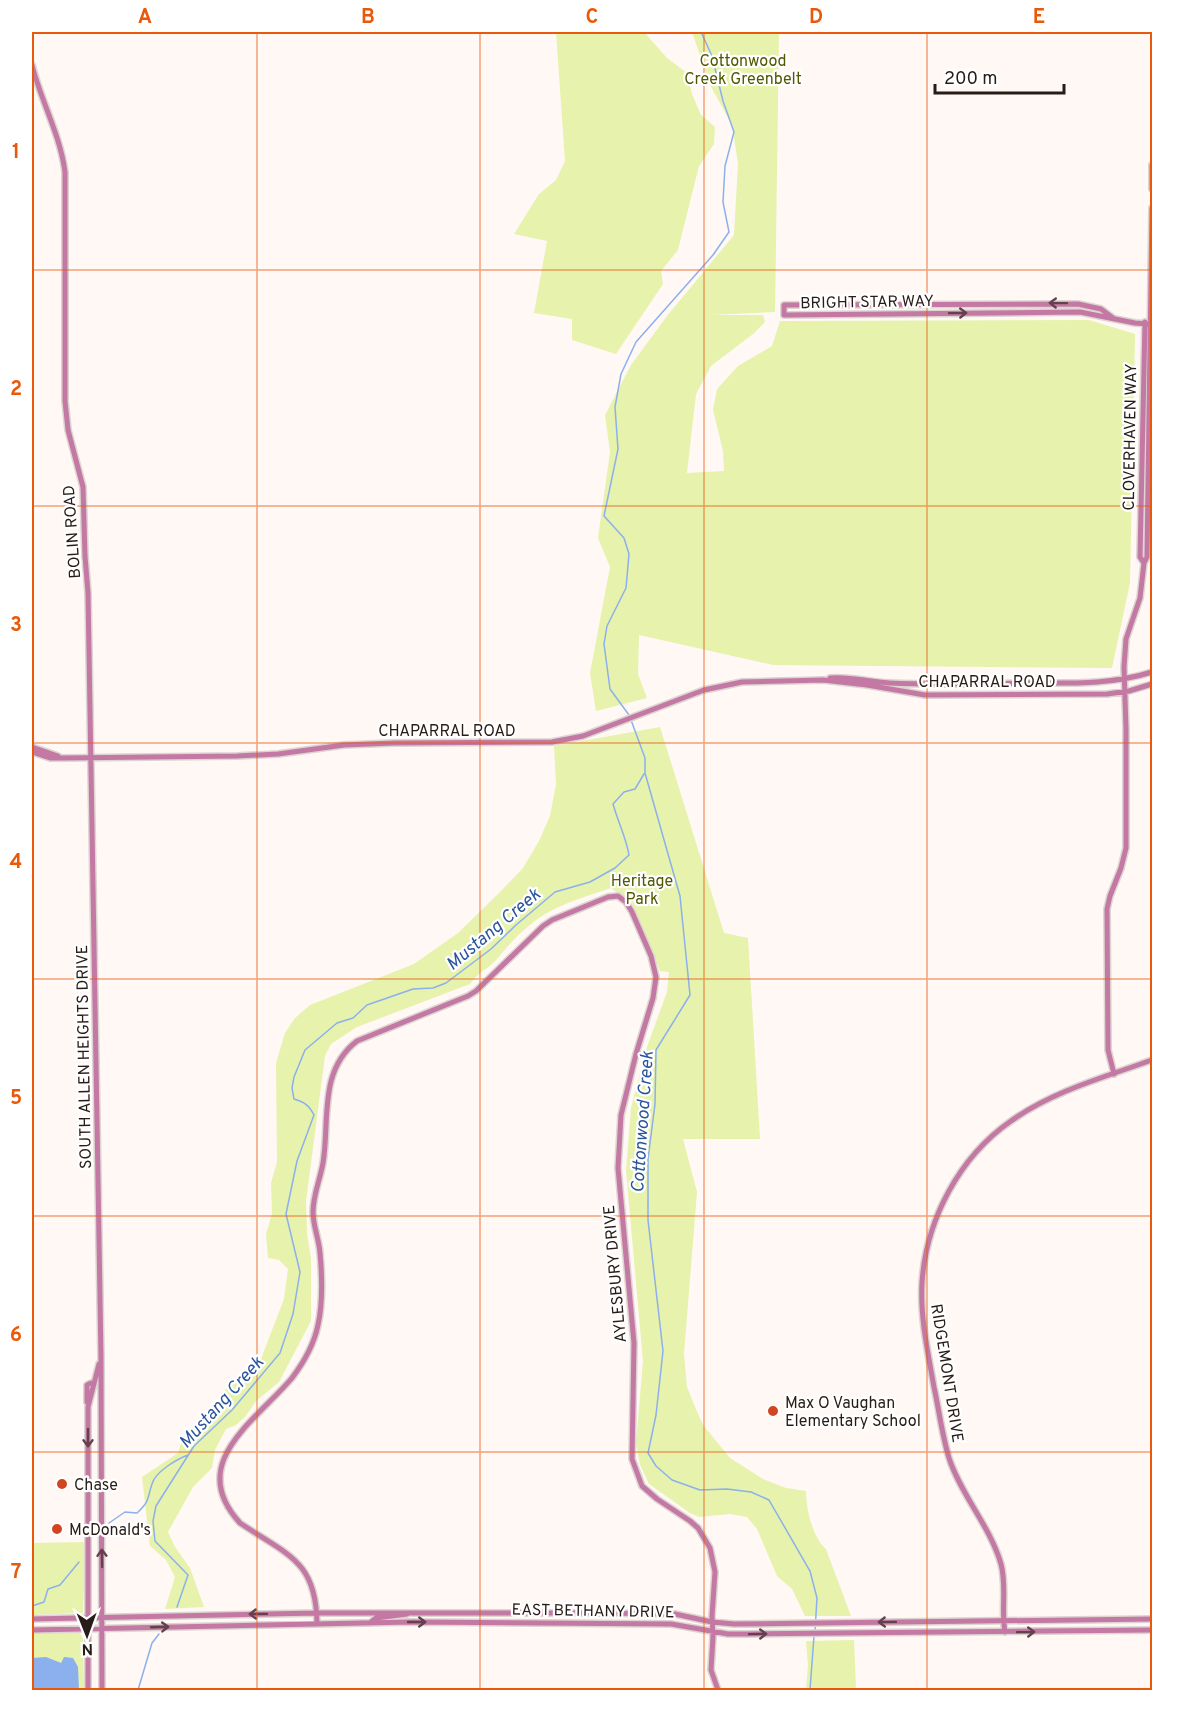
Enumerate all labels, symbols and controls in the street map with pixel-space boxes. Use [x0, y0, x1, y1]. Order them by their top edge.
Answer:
text: A [138, 5, 152, 31]
text: B [361, 5, 375, 31]
text: C [586, 5, 598, 31]
text: D [809, 5, 823, 31]
text: E [1033, 5, 1045, 31]
park label: Cottonwood Creek Greenbelt [684, 52, 802, 90]
scale bar [935, 57, 1064, 95]
text: 200 m [944, 68, 997, 91]
text: 1 [12, 140, 20, 166]
street label: BRIGHT STAR WAY [800, 292, 934, 314]
one-way arrow [1049, 297, 1069, 309]
one-way arrow [947, 307, 967, 319]
street label: CLOVERHAVEN WAY [1120, 363, 1142, 511]
text: 2 [10, 377, 22, 403]
street label: BOLIN ROAD [60, 484, 86, 579]
text: 3 [10, 613, 22, 639]
street label: CHAPARRAL ROAD [918, 673, 1056, 693]
street label: CHAPARRAL ROAD [378, 722, 516, 742]
text: 4 [10, 850, 22, 876]
park label: Heritage Park [611, 872, 673, 910]
water label: Mustang Creek [442, 883, 547, 976]
street label: SOUTH ALLEN HEIGHTS DRIVE [73, 945, 97, 1169]
water label: Cottonwood Creek [627, 1050, 660, 1194]
text: 5 [10, 1086, 22, 1112]
street label: AYLESBURY DRIVE [600, 1204, 632, 1343]
street label: RIDGEMONT DRIVE [925, 1302, 967, 1444]
text: 6 [10, 1323, 22, 1349]
water label: Mustang Creek [175, 1351, 270, 1454]
place label: Max O Vaughan Elementary School [785, 1394, 921, 1432]
marker: Max O Vaughan Elementary School [766, 1404, 780, 1418]
one-way arrow [82, 1428, 94, 1448]
place label: Chase [74, 1476, 118, 1496]
marker: Chase [55, 1477, 69, 1491]
place label: McDonald's [69, 1521, 151, 1541]
marker: McDonald's [50, 1522, 64, 1536]
one-way arrow [96, 1549, 108, 1569]
text: 7 [11, 1560, 21, 1586]
street label: EAST BETHANY DRIVE [511, 1601, 674, 1623]
north arrow [57, 1605, 117, 1665]
one-way arrow [249, 1608, 269, 1619]
one-way arrow [407, 1616, 427, 1628]
one-way arrow [877, 1616, 897, 1627]
one-way arrow [149, 1621, 169, 1632]
one-way arrow [1016, 1626, 1036, 1638]
one-way arrow [748, 1628, 768, 1640]
text: N [81, 1638, 93, 1658]

